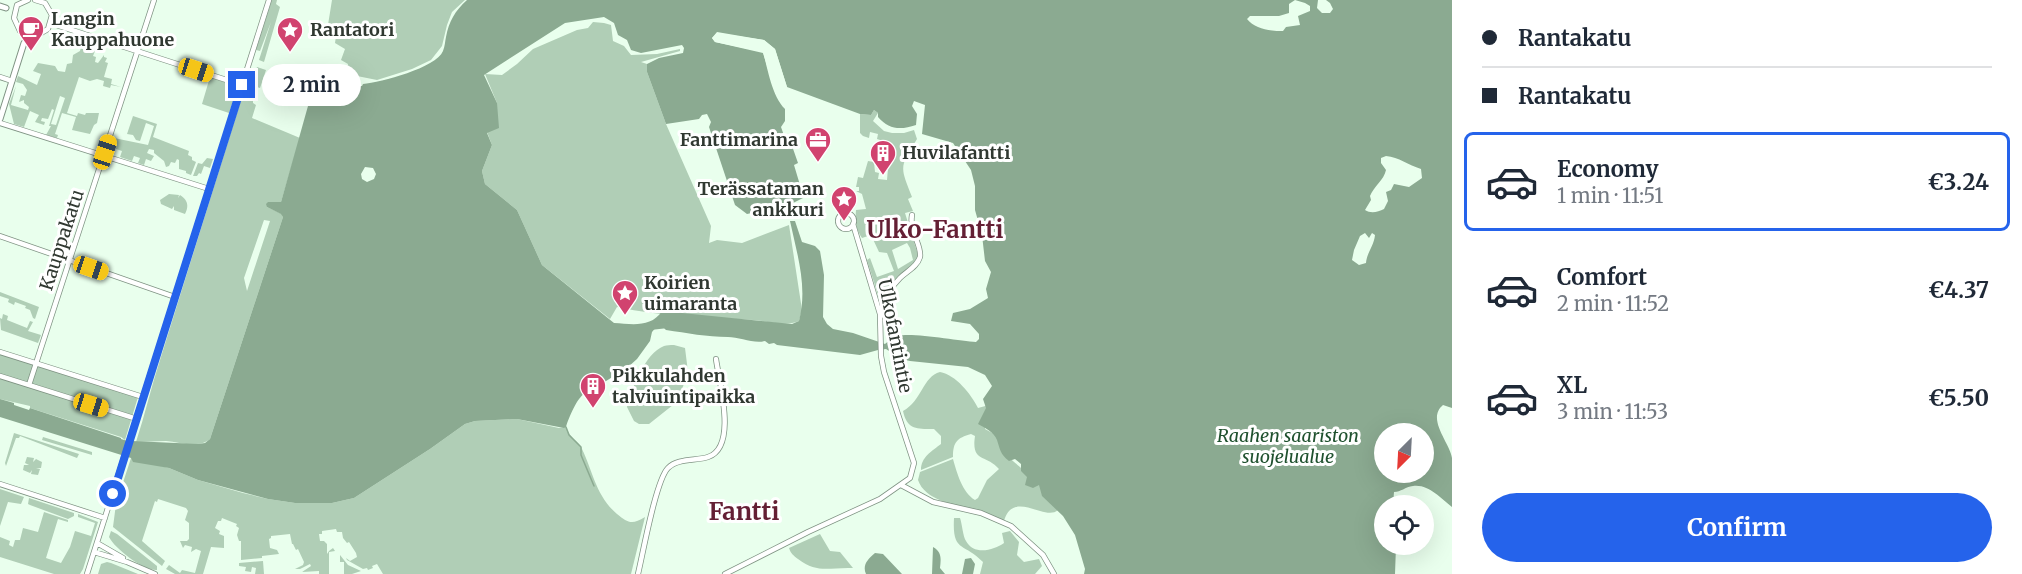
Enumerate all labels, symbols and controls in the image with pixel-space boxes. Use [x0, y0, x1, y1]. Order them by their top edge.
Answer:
place label: Langin Kauppahuone [51, 7, 175, 51]
cafe icon: Langin Kauppahuone [16, 14, 46, 52]
place icon: Rantatori [275, 15, 305, 53]
place label: Rantatori [310, 18, 394, 41]
text: Rantakatu [1518, 24, 1631, 52]
car [176, 56, 216, 84]
callout: 2 min [263, 64, 362, 106]
route end [228, 71, 255, 98]
text: 2 min [283, 72, 340, 97]
text: Rantakatu [1518, 82, 1631, 110]
office icon: Fanttimarina [803, 125, 833, 163]
place label: Fanttimarina [680, 128, 798, 151]
car [91, 132, 119, 172]
building icon: Huvilafantti [868, 138, 898, 176]
place label: Huvilafantti [902, 141, 1010, 164]
icon: car [1485, 155, 1539, 209]
text: Economy [1557, 155, 1658, 183]
text: €3.24 [1928, 168, 1989, 196]
place label: Terässataman ankkuri [698, 177, 824, 221]
text: 1 min · 11:51 [1557, 183, 1663, 208]
place icon: Terässataman ankkuri [829, 184, 859, 222]
street label: Kauppakatu [34, 187, 89, 293]
district label: Ulko-Fantti [866, 214, 1004, 245]
car [71, 254, 111, 282]
icon: car [1485, 263, 1539, 317]
text: Comfort [1557, 263, 1647, 291]
place label: Koirien uimaranta [644, 271, 737, 315]
text: €4.37 [1928, 276, 1989, 304]
street label: Ulkofantintie [873, 277, 918, 395]
place icon: Koirien uimaranta [610, 278, 640, 316]
text: 2 min · 11:52 [1557, 291, 1669, 316]
place label: Pikkulahden talviuintipaikka [612, 364, 755, 408]
building icon: Pikkulahden talviuintipaikka [578, 371, 608, 409]
icon: car [1485, 371, 1539, 425]
text: XL [1557, 371, 1587, 399]
text: €5.50 [1928, 384, 1989, 412]
car [71, 391, 111, 419]
text: 3 min · 11:53 [1557, 399, 1668, 424]
north arrow [1374, 423, 1434, 483]
map controls [1374, 423, 1434, 555]
park label: Raahen saariston suojelualue [1217, 424, 1359, 468]
route start [99, 480, 126, 507]
button: Confirm [1482, 493, 1992, 562]
button: locate [1374, 495, 1434, 555]
district label: Fantti [708, 496, 780, 527]

